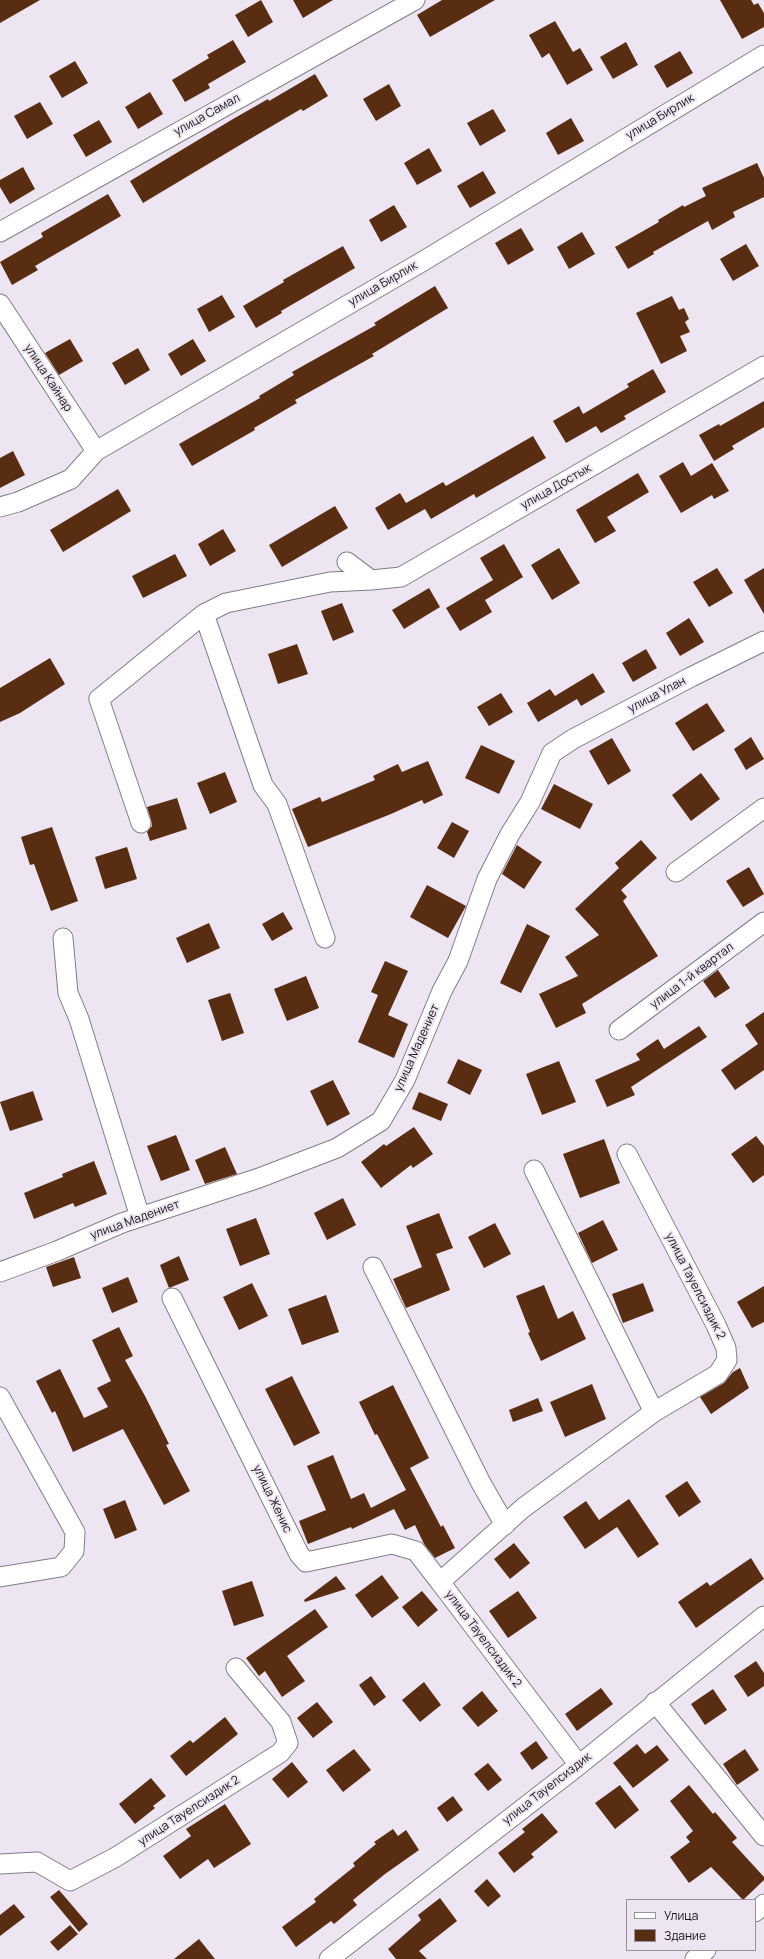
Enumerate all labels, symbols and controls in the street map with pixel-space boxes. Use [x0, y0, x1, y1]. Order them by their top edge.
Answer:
street label: улица Самал [171, 91, 243, 139]
street label: улица Бирлик [623, 91, 697, 143]
street label: улица Бирлик [346, 258, 420, 310]
street label: улица Кайнар [21, 341, 75, 415]
street label: улица Достык [518, 461, 594, 513]
street label: улица Улан [626, 674, 688, 716]
street label: улица 1-й квартал [647, 940, 737, 1012]
street label: улица Мадениет [391, 1002, 443, 1094]
street label: улица Мадениет [88, 1197, 182, 1243]
street label: улица Тауелсиздик 2 [662, 1230, 728, 1342]
street label: улица Женис [249, 1462, 295, 1536]
street label: улица Тауелсиздик 2 [442, 1588, 524, 1690]
street label: улица Тауелсиздик [500, 1750, 594, 1828]
street label: улица Тауелсиздик 2 [136, 1773, 242, 1849]
legend [626, 1899, 756, 1951]
text: Улица [664, 1907, 698, 1924]
text: Здание [664, 1927, 706, 1944]

